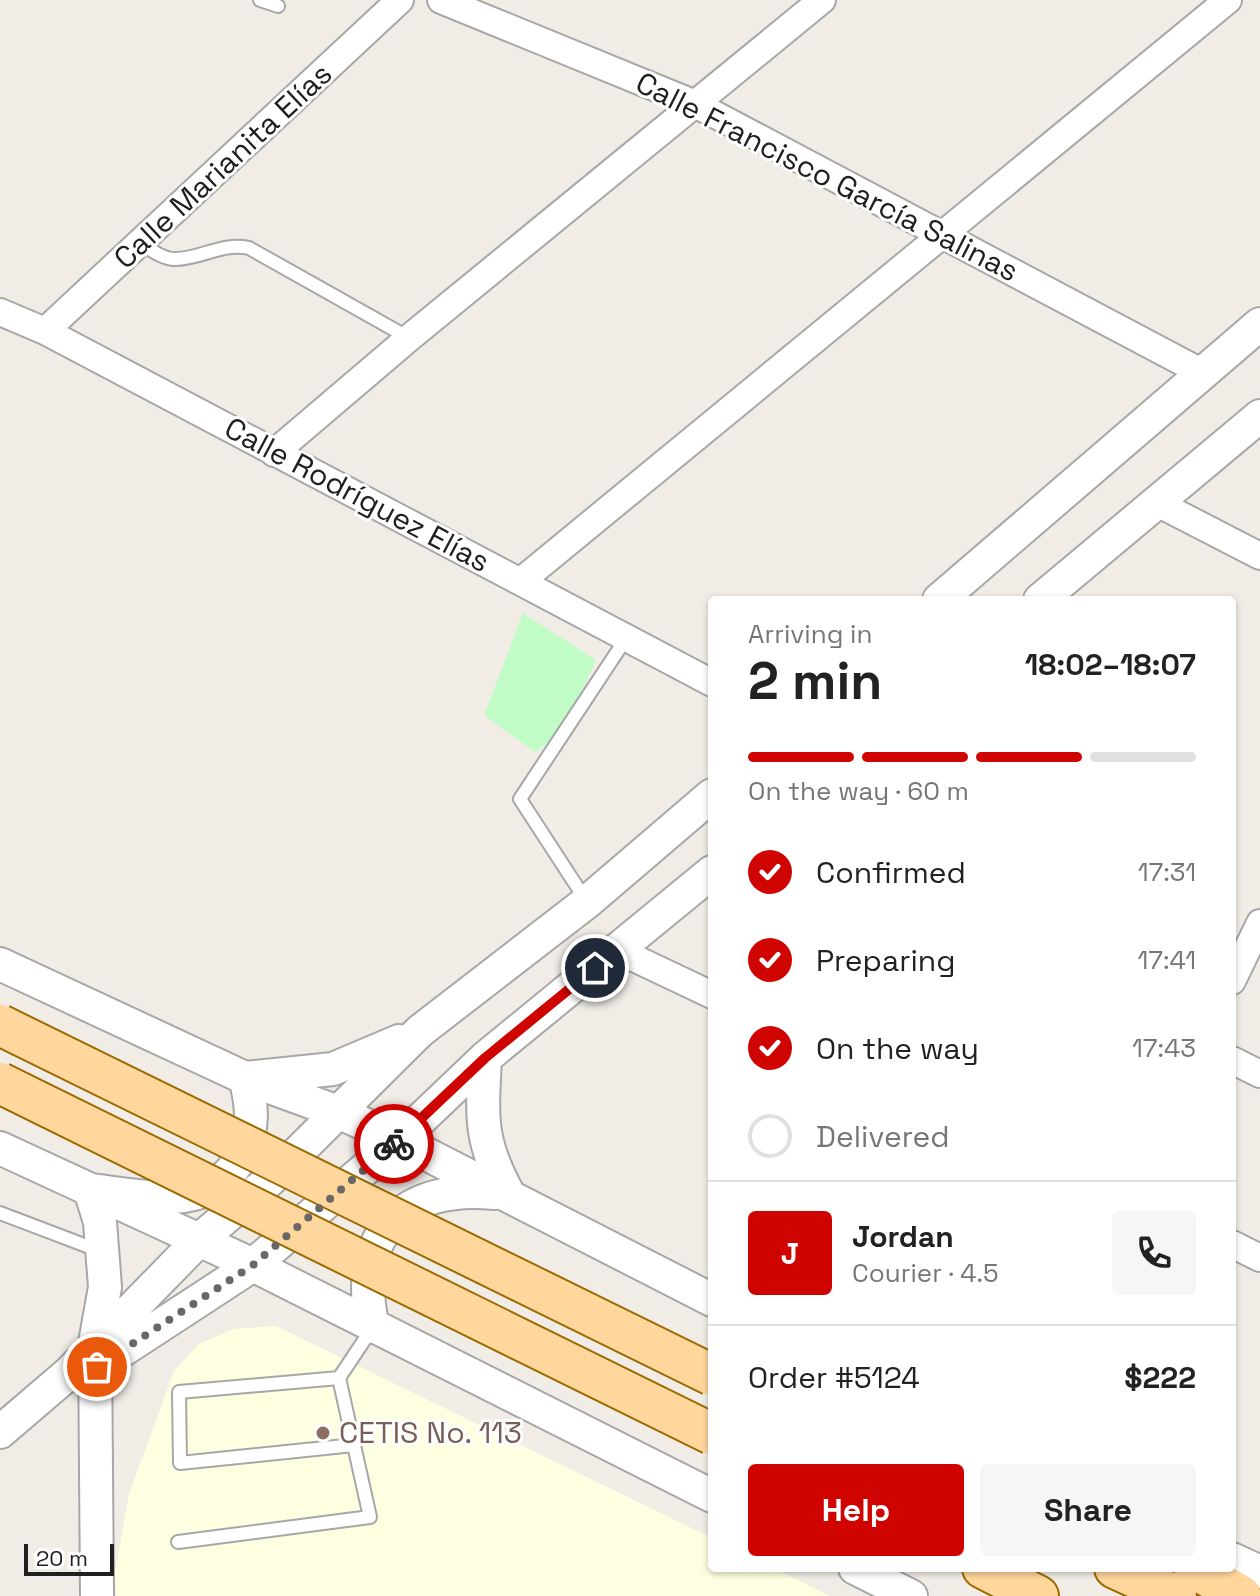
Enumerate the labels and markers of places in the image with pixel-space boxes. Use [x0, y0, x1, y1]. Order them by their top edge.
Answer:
pin [561, 934, 629, 1002]
pin [63, 1333, 131, 1401]
place label: CETIS No. 113 [339, 1413, 522, 1452]
marker: CETIS No. 113 [314, 1424, 332, 1442]

